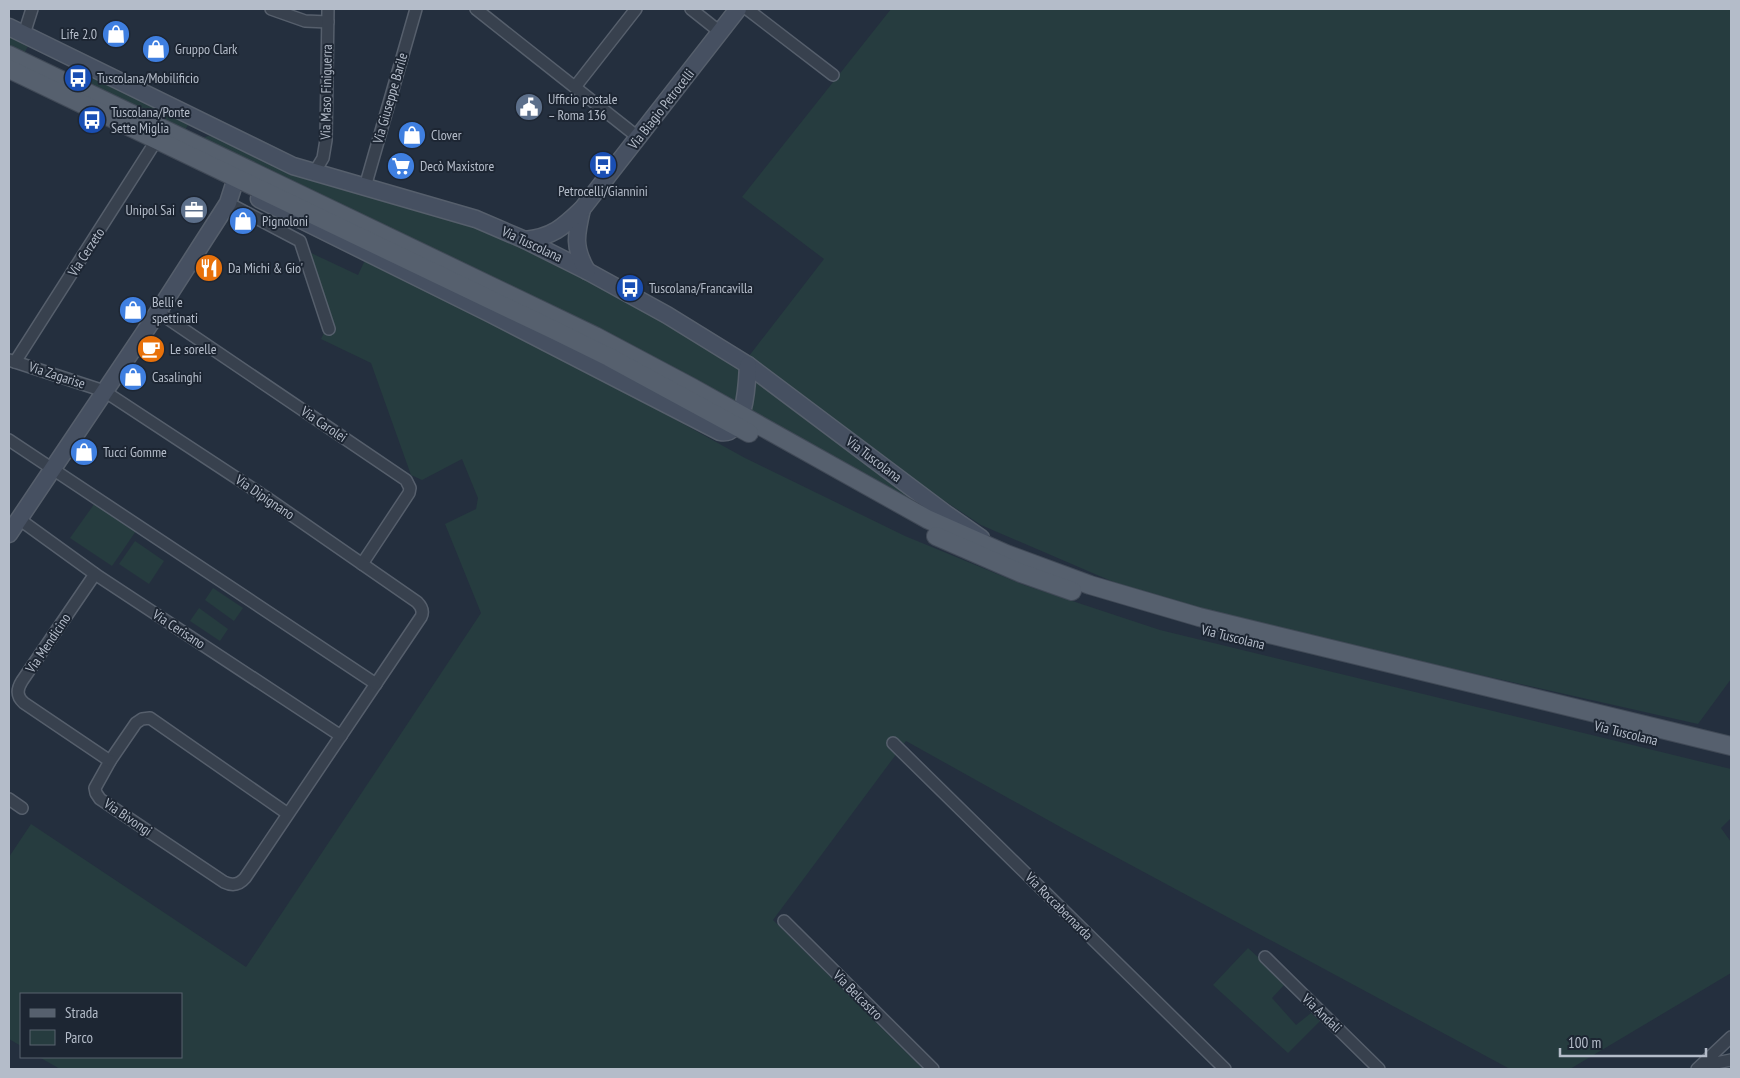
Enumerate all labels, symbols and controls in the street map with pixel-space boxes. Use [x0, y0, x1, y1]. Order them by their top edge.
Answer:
shop icon: Life 2.0 [101, 19, 131, 49]
place label: Life 2.0 [61, 25, 97, 43]
shop icon: Gruppo Clark [141, 34, 171, 64]
place label: Gruppo Clark [175, 40, 238, 58]
street label: Via Maso Finiguerra [316, 44, 336, 141]
street label: Via Giuseppe Barile [368, 50, 412, 146]
bus stop icon: Tuscolana/Mobilificio [63, 63, 93, 93]
street label: Via Biagio Petrocelli [623, 65, 698, 154]
place label: Tuscolana/Mobilificio [97, 69, 199, 87]
place label: Ufficio postale – Roma 136 [548, 90, 618, 124]
public building icon: Ufficio postale – Roma 136 [514, 92, 544, 122]
place label: Tuscolana/Ponte Sette Miglia [111, 103, 190, 137]
bus stop icon: Tuscolana/Ponte Sette Miglia [77, 105, 107, 135]
shop icon: Clover [397, 120, 427, 150]
place label: Clover [431, 126, 462, 144]
bus stop icon: Petrocelli/Giannini [588, 150, 618, 180]
supermarket icon: Decò Maxistore [386, 151, 416, 181]
place label: Decò Maxistore [420, 157, 494, 175]
place label: Petrocelli/Giannini [558, 182, 648, 200]
office icon: Unipol Sai [179, 195, 209, 225]
place label: Unipol Sai [126, 201, 175, 219]
shop icon: Pignoloni [228, 206, 258, 236]
place label: Pignoloni [262, 212, 308, 230]
street label: Via Tuscolana [498, 222, 565, 266]
street label: Via Cerzeto [63, 224, 108, 280]
restaurant icon: Da Michi & Gio' [194, 253, 224, 283]
place label: Da Michi & Gio' [228, 259, 303, 277]
bus stop icon: Tuscolana/Francavilla [615, 273, 645, 303]
place label: Tuscolana/Francavilla [649, 279, 753, 297]
place label: Belli e spettinati [152, 293, 198, 327]
shop icon: Belli e spettinati [118, 295, 148, 325]
cafe icon: Le sorelle [136, 334, 166, 364]
place label: Le sorelle [170, 340, 217, 358]
street label: Via Zagarise [25, 357, 88, 393]
shop icon: Casalinghi [118, 362, 148, 392]
place label: Casalinghi [152, 368, 202, 386]
street label: Via Carolei [297, 401, 351, 446]
street label: Via Tuscolana [842, 432, 905, 486]
shop icon: Tucci Gomme [69, 437, 99, 467]
place label: Tucci Gomme [103, 443, 167, 461]
street label: Via Dipignano [231, 470, 298, 523]
street label: Via Cerisano [148, 605, 209, 653]
street label: Via Mendicino [21, 610, 75, 677]
street label: Via Tuscolana [1198, 620, 1267, 654]
street label: Via Tuscolana [1591, 716, 1660, 750]
street label: Via Bivongi [100, 794, 156, 840]
street label: Via Roccabernarda [1021, 868, 1097, 944]
street label: Via Belcastro [829, 966, 887, 1024]
street label: Via Andali [1298, 989, 1346, 1036]
legend [20, 993, 182, 1058]
text: Strada [65, 1003, 98, 1022]
scale bar [1560, 1026, 1706, 1058]
text: Parco [65, 1028, 93, 1047]
text: 100 m [1568, 1033, 1601, 1052]

